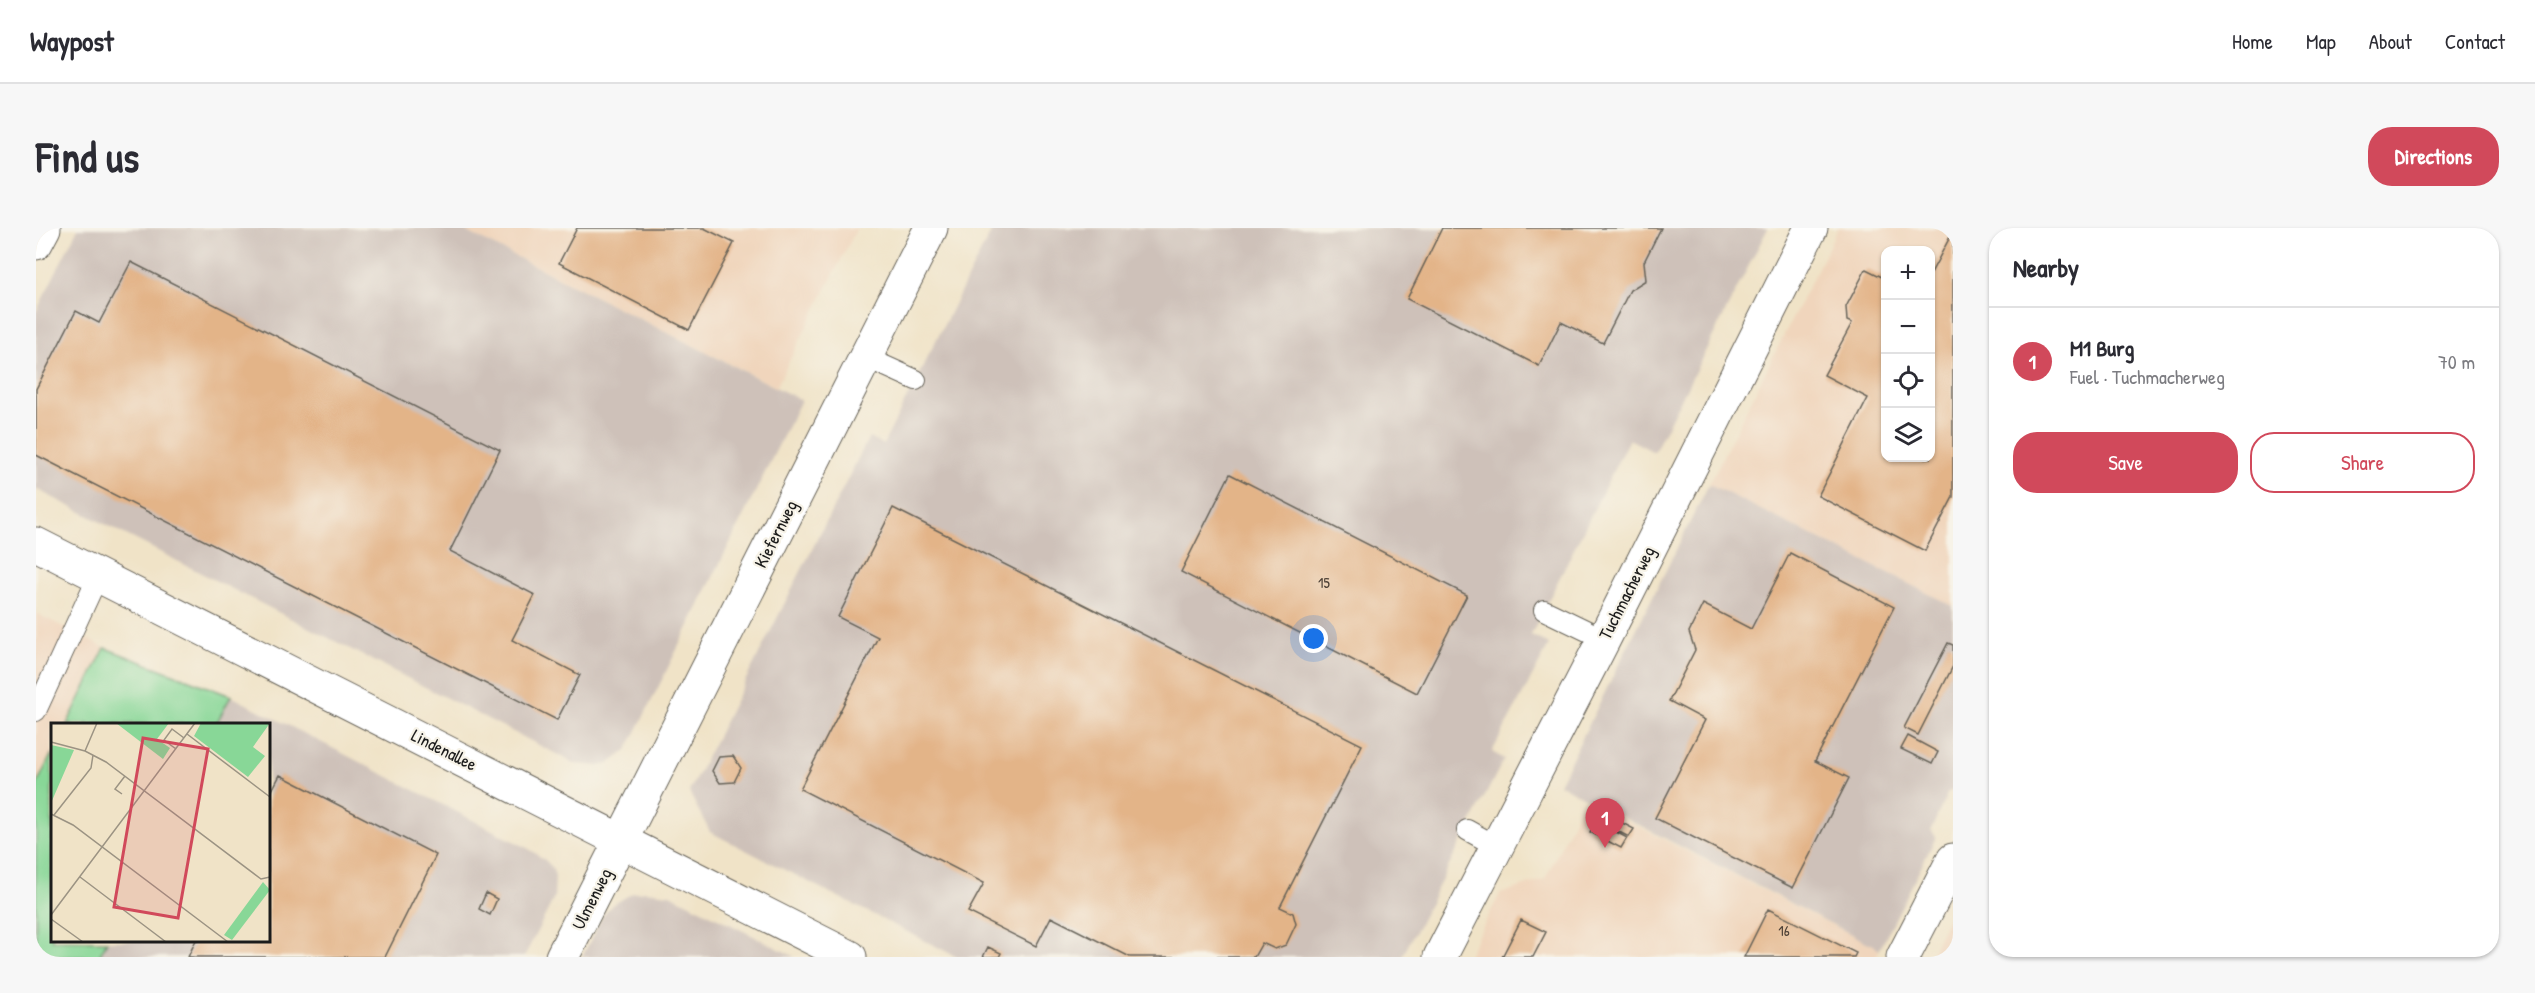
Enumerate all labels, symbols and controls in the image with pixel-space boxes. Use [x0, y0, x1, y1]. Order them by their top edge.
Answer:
text: Waypost [30, 22, 114, 60]
text: Home [2232, 27, 2273, 56]
text: Map [2306, 27, 2336, 56]
text: About [2369, 27, 2412, 56]
text: Contact [2445, 27, 2505, 56]
button: Directions [2368, 127, 2499, 186]
text: Find us [36, 128, 139, 185]
map controls [1881, 246, 1935, 462]
button: + [1881, 246, 1935, 300]
text: Nearby [2013, 250, 2079, 285]
button: − [1881, 300, 1935, 354]
text: M1 Burg [2070, 333, 2134, 363]
text: 1 [2029, 348, 2036, 375]
text: 70 m [2438, 348, 2475, 375]
button: locate [1881, 354, 1935, 408]
text: Fuel · Tuchmacherweg [2070, 363, 2225, 390]
button: layers [1881, 408, 1935, 462]
button: Save [2013, 432, 2238, 493]
button: Share [2250, 432, 2475, 493]
street label: Kiefernweg [748, 496, 803, 572]
street label: Tuchmacherweg [1592, 542, 1661, 644]
house number: 15 [1318, 572, 1331, 593]
your location [1299, 624, 1328, 653]
street label: Lindenallee [407, 722, 481, 777]
inset map [51, 723, 270, 942]
pin: 1 [1586, 798, 1624, 848]
street label: Ulmenweg [565, 864, 618, 934]
house number: 16 [1778, 920, 1790, 941]

